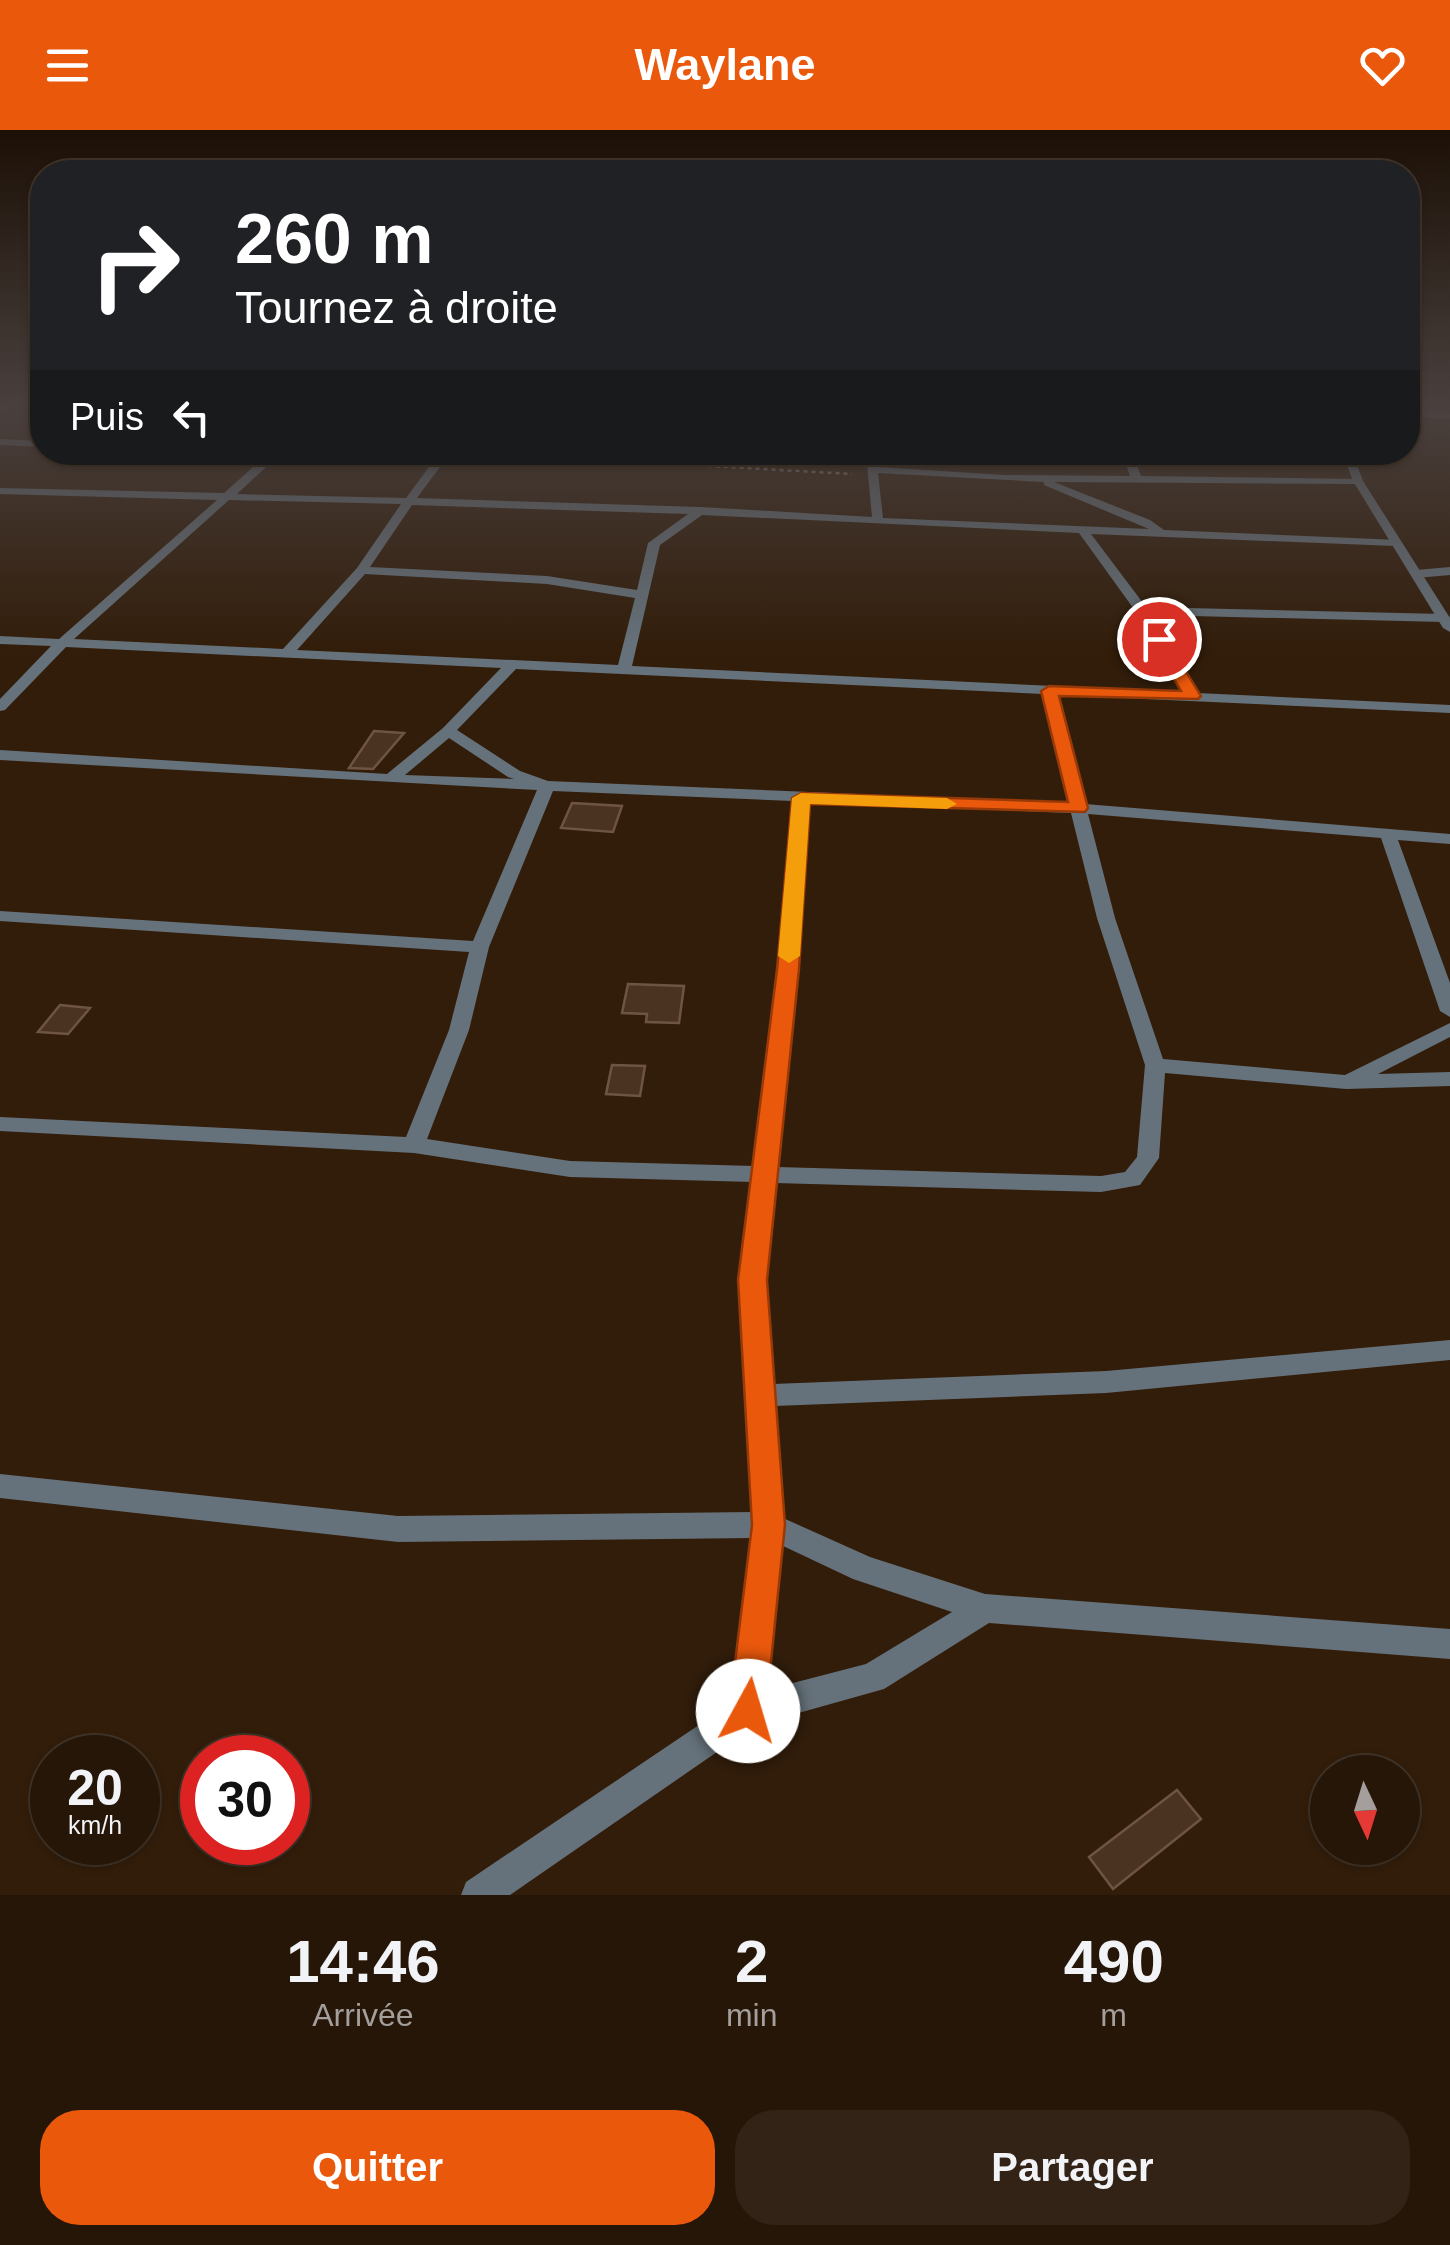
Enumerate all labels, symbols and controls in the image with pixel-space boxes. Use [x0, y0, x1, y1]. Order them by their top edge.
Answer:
icon: menu [40, 38, 95, 93]
icon: heart [1355, 38, 1410, 93]
text: Waylane [635, 39, 815, 90]
icon: right [70, 200, 200, 330]
text: 260 m [235, 200, 433, 278]
text: Tournez à droite [235, 282, 558, 333]
icon: left [164, 390, 219, 445]
text: Puis [70, 396, 144, 438]
pin [1117, 597, 1202, 682]
icon: arrive [1132, 612, 1187, 667]
position arrow [696, 1659, 800, 1763]
speed limit sign: 30 [180, 1735, 310, 1865]
north arrow [1310, 1755, 1420, 1865]
map controls [1310, 1755, 1420, 1865]
text: 20 [67, 1760, 123, 1816]
text: km/h [68, 1811, 122, 1839]
text: 14:46 [286, 1928, 440, 1995]
text: 2 [735, 1928, 768, 1995]
text: 490 [1064, 1928, 1164, 1995]
text: Arrivée [312, 1997, 414, 2033]
text: min [726, 1997, 777, 2033]
text: m [1100, 1997, 1127, 2033]
button: Quitter [40, 2110, 715, 2225]
button: Partager [735, 2110, 1410, 2225]

